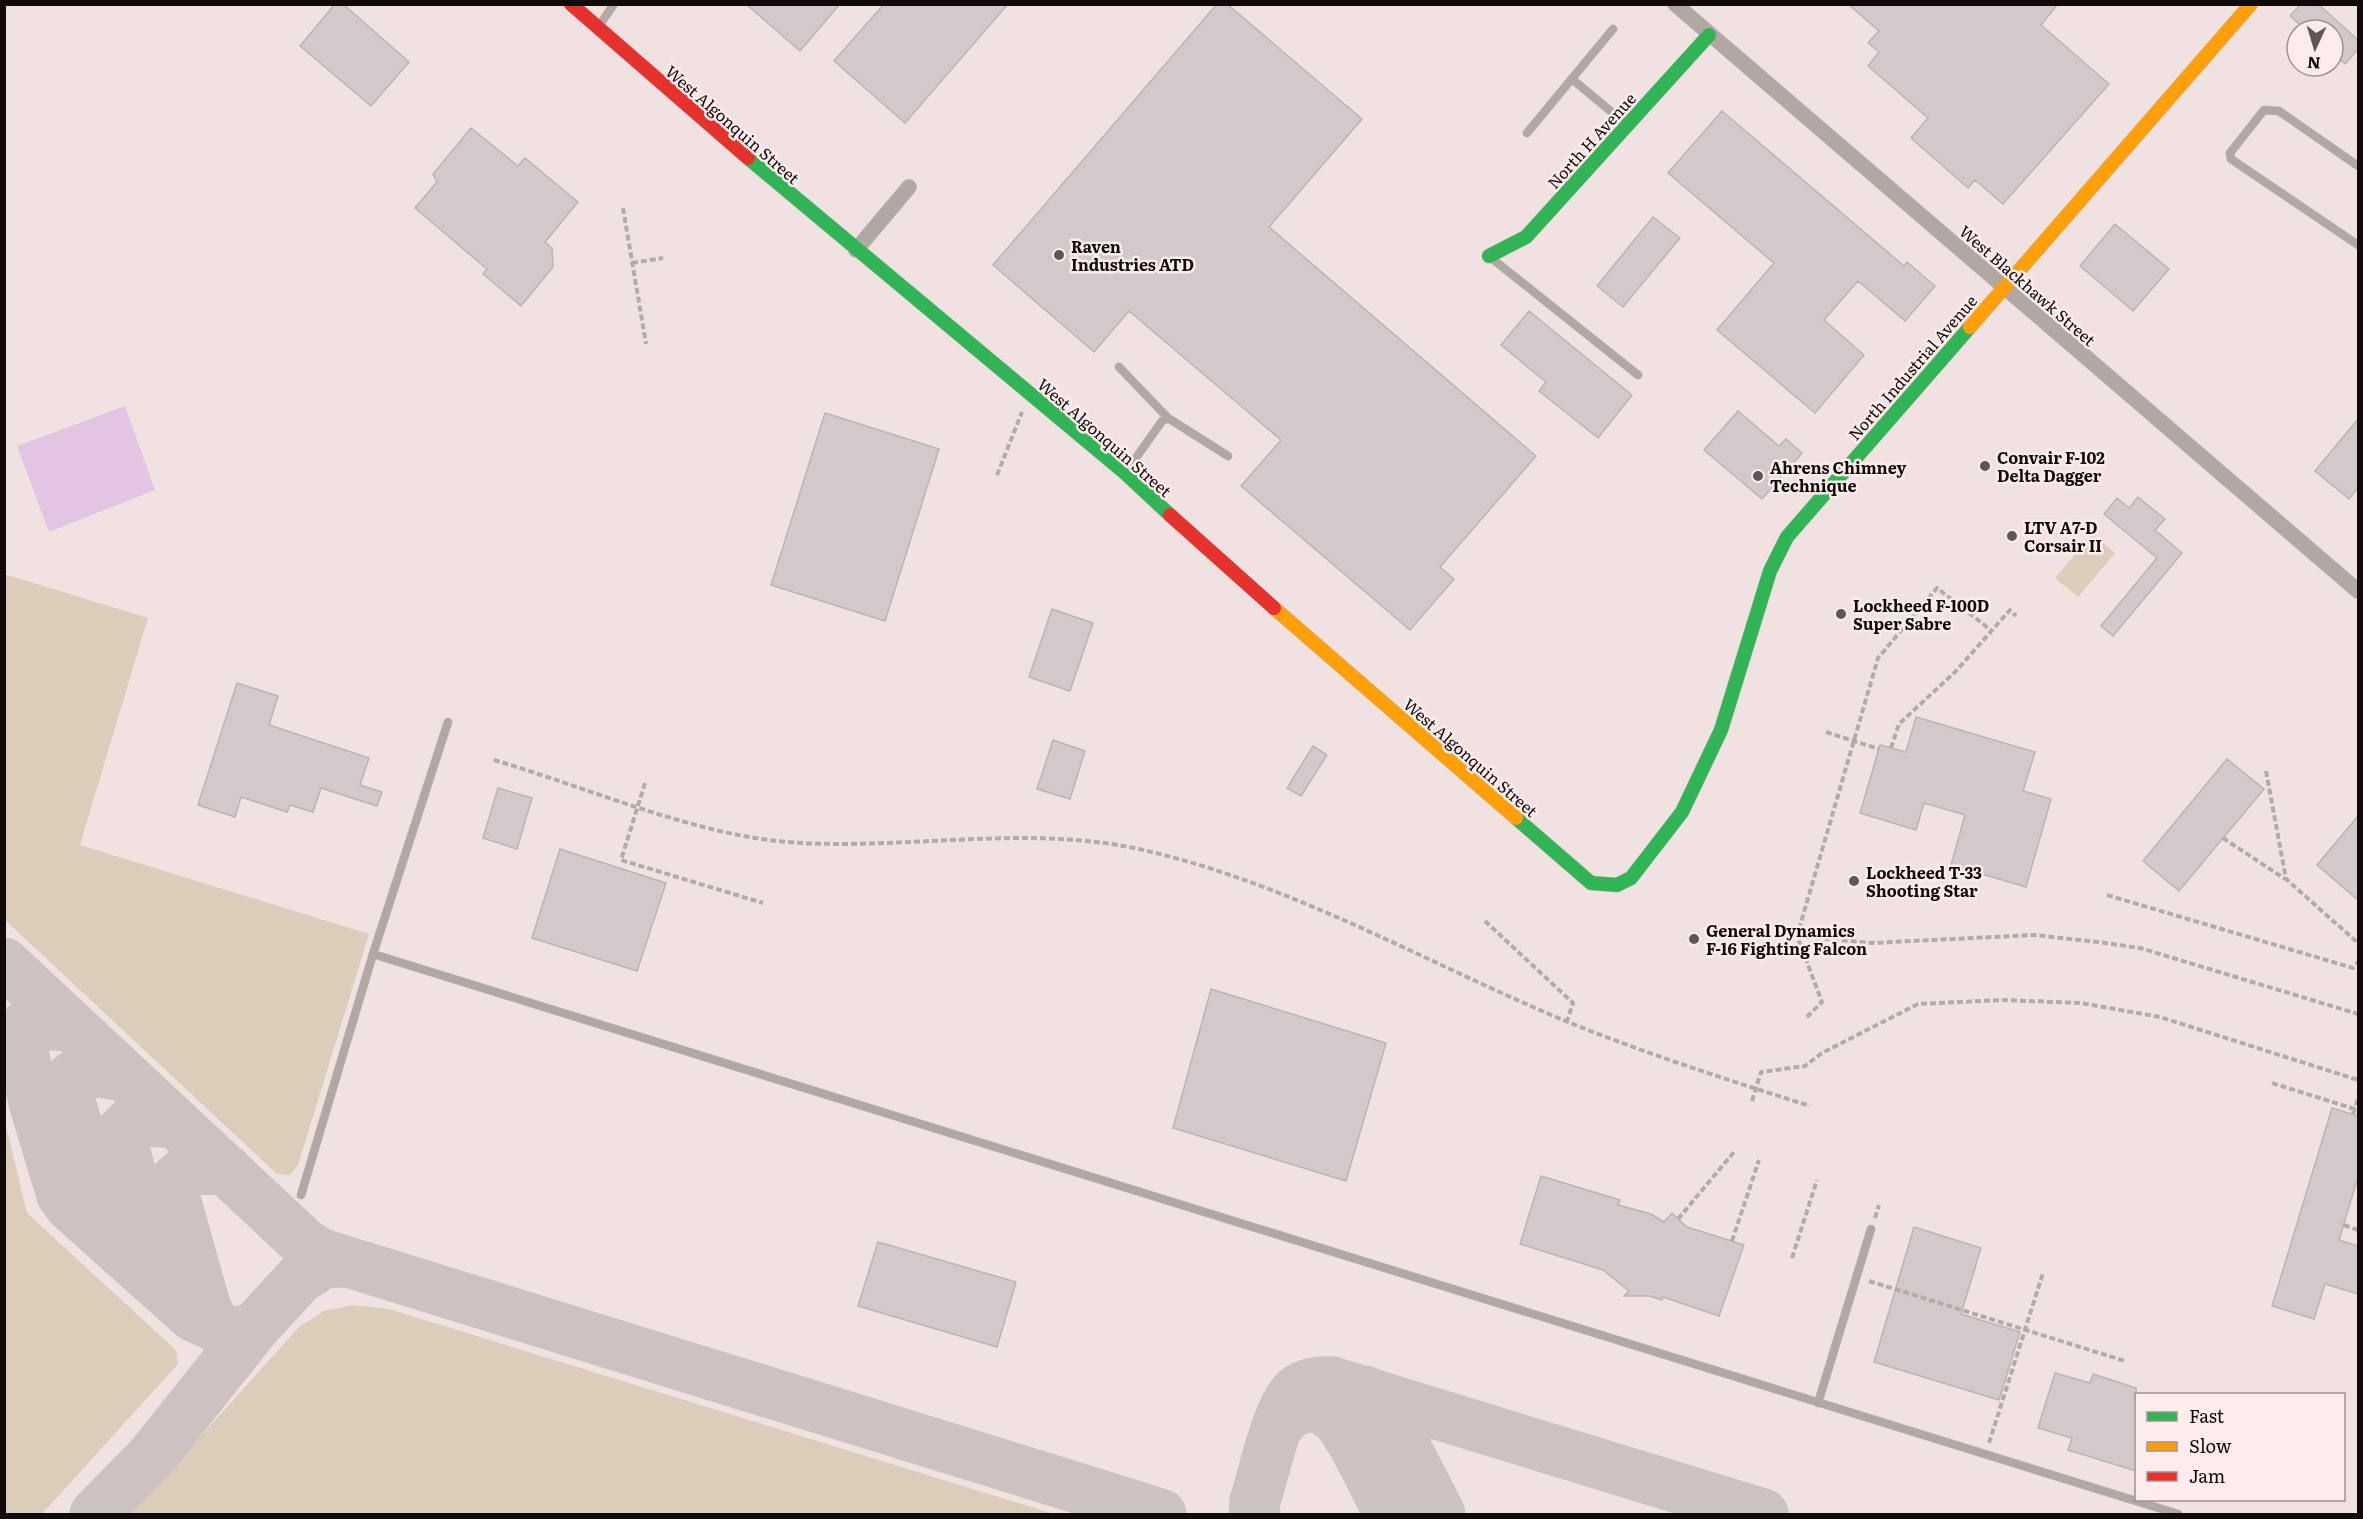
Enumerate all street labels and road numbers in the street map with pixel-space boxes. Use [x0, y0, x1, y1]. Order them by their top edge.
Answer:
street label: West Algonquin Street [661, 59, 806, 189]
street label: North H Avenue [1541, 86, 1641, 194]
street label: West Blackhawk Street [1955, 219, 2102, 351]
street label: North Industrial Avenue [1842, 289, 1982, 445]
street label: West Algonquin Street [1033, 372, 1178, 502]
street label: West Algonquin Street [1399, 692, 1544, 822]

